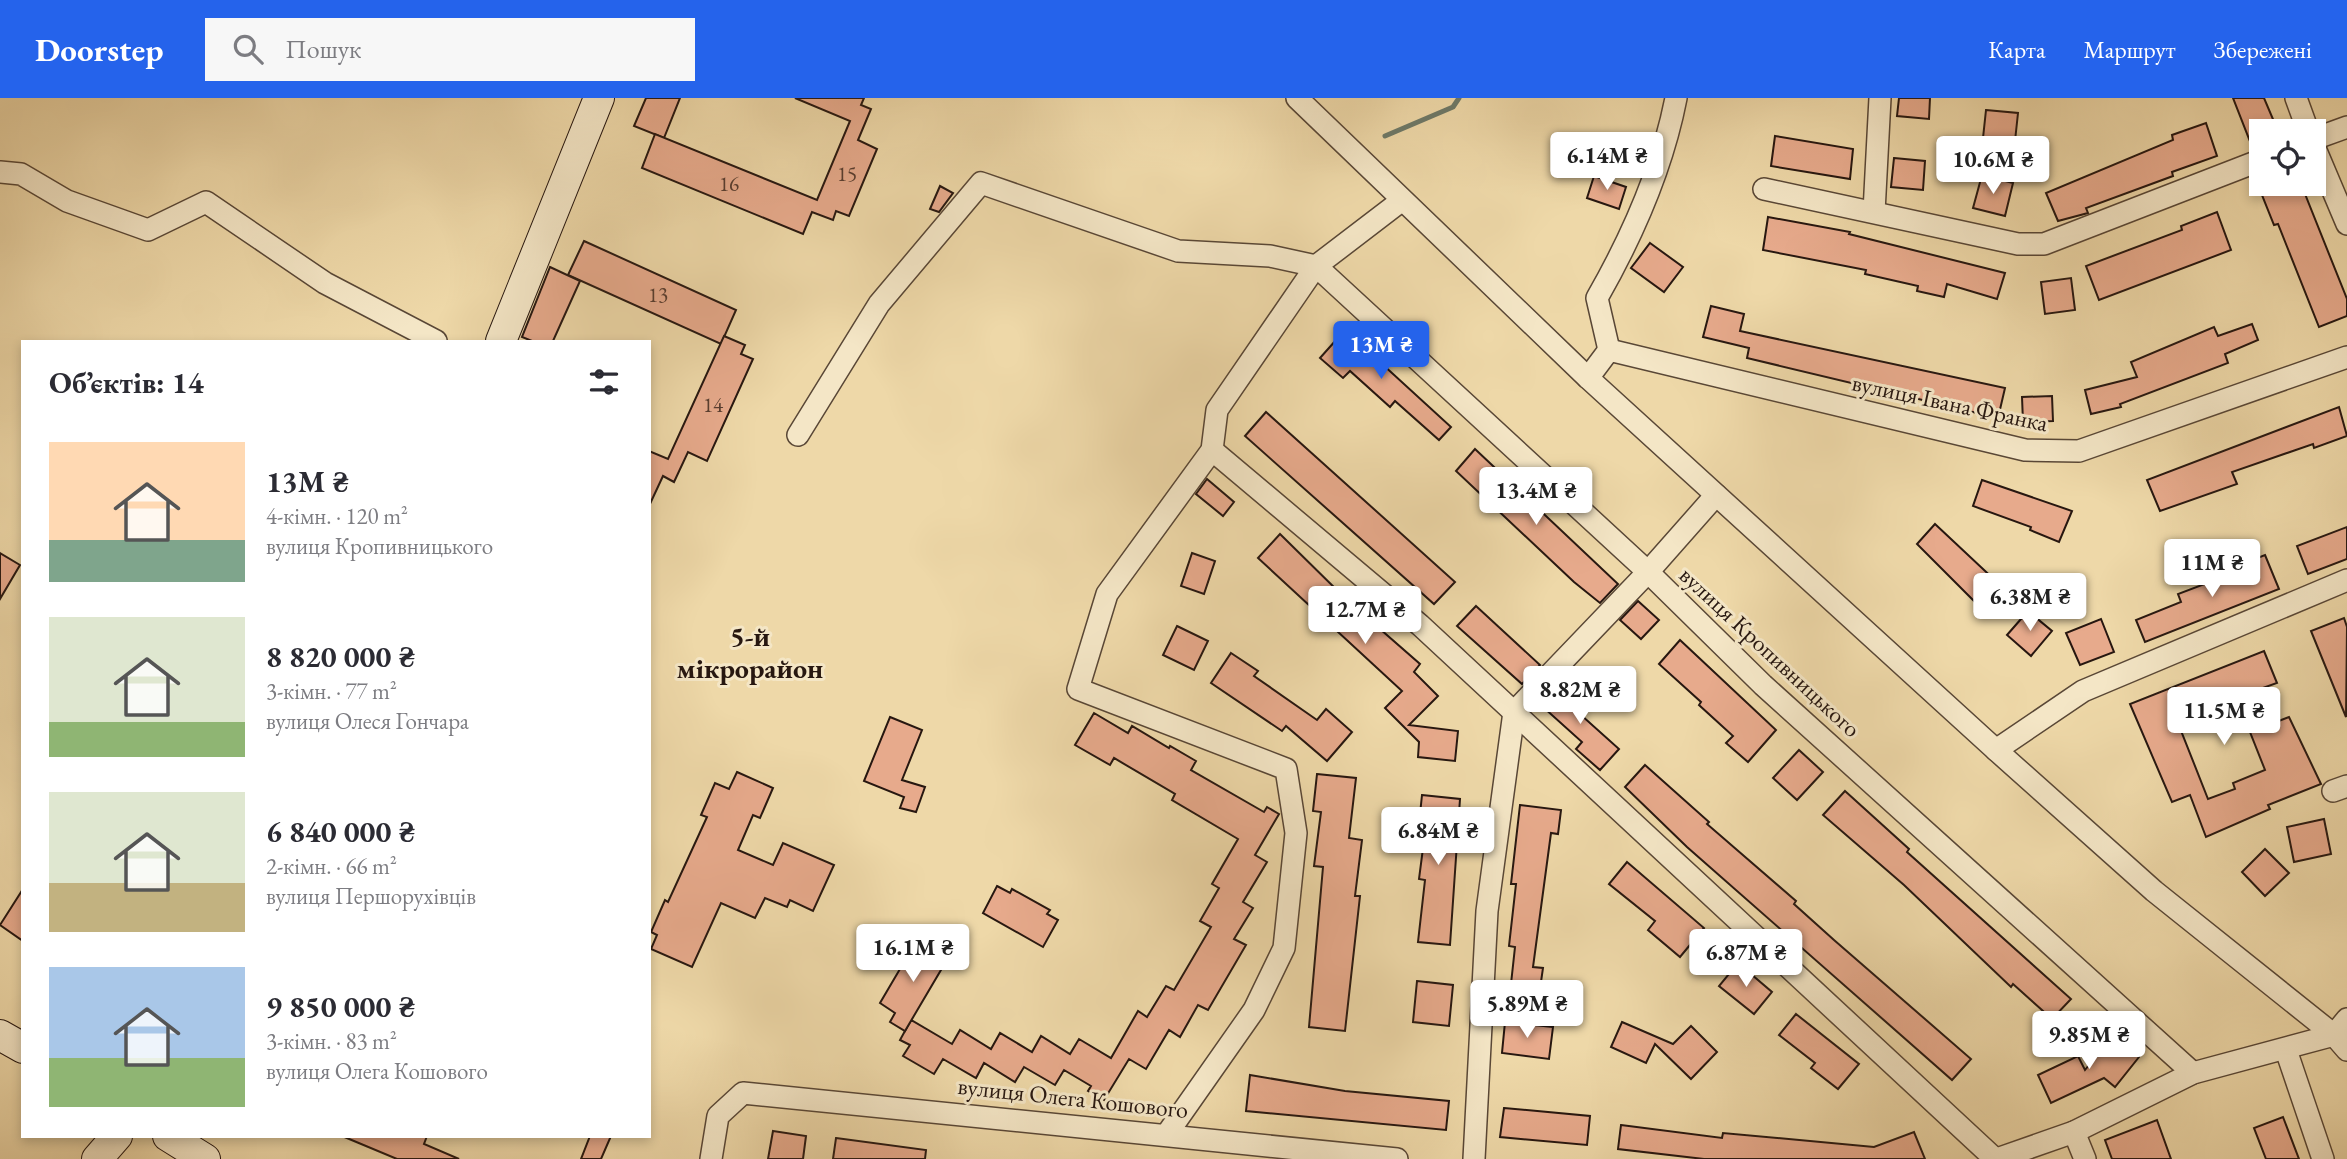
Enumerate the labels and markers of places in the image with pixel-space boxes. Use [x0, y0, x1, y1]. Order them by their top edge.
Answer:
pin: 6.14M ₴ [1542, 132, 1672, 192]
pin: 10.6M ₴ [1928, 136, 2058, 196]
pin: 13M ₴ [1332, 322, 1430, 381]
pin: 13.4M ₴ [1471, 468, 1601, 527]
pin: 11M ₴ [2163, 540, 2261, 599]
pin: 6.38M ₴ [1965, 574, 2095, 633]
pin: 12.7M ₴ [1300, 587, 1430, 646]
pin: 8.82M ₴ [1515, 666, 1645, 726]
pin: 11.5M ₴ [2159, 688, 2289, 747]
pin: 6.84M ₴ [1373, 808, 1503, 867]
pin: 16.1M ₴ [848, 924, 978, 984]
pin: 6.87M ₴ [1681, 930, 1811, 989]
pin: 5.89M ₴ [1462, 981, 1592, 1040]
pin: 9.85M ₴ [2024, 1012, 2154, 1071]

